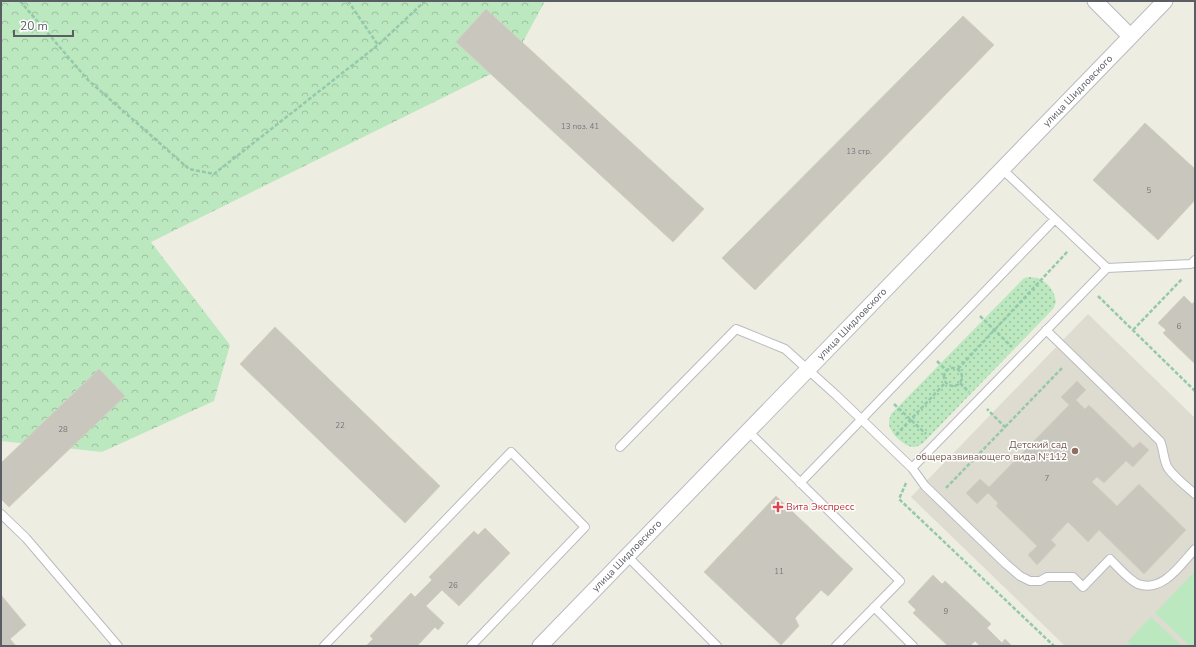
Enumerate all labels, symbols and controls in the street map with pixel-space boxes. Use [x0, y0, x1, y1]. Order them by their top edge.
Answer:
scale bar [14, 12, 73, 38]
text: 20 m [20, 18, 48, 34]
street label: улица Шидловского [1040, 52, 1116, 130]
house number: 13 поз. 41 [561, 121, 599, 132]
house number: 13 стр. [846, 146, 872, 157]
house number: 5 [1147, 185, 1152, 196]
street label: улица Шидловского [814, 285, 890, 363]
house number: 6 [1177, 321, 1182, 332]
house number: 22 [335, 420, 345, 431]
house number: 28 [58, 424, 68, 435]
place label: Детский сад общеразвивающего вида №112 [916, 438, 1067, 464]
marker: Детский сад общеразвивающего вида №112 [1070, 446, 1080, 456]
house number: 7 [1045, 473, 1050, 484]
place label: Вита Экспресс [786, 500, 855, 514]
marker: Вита Экспресс [773, 502, 783, 512]
street label: улица Шидловского [589, 517, 665, 595]
house number: 11 [774, 566, 784, 577]
house number: 26 [448, 580, 458, 591]
house number: 9 [944, 606, 949, 617]

